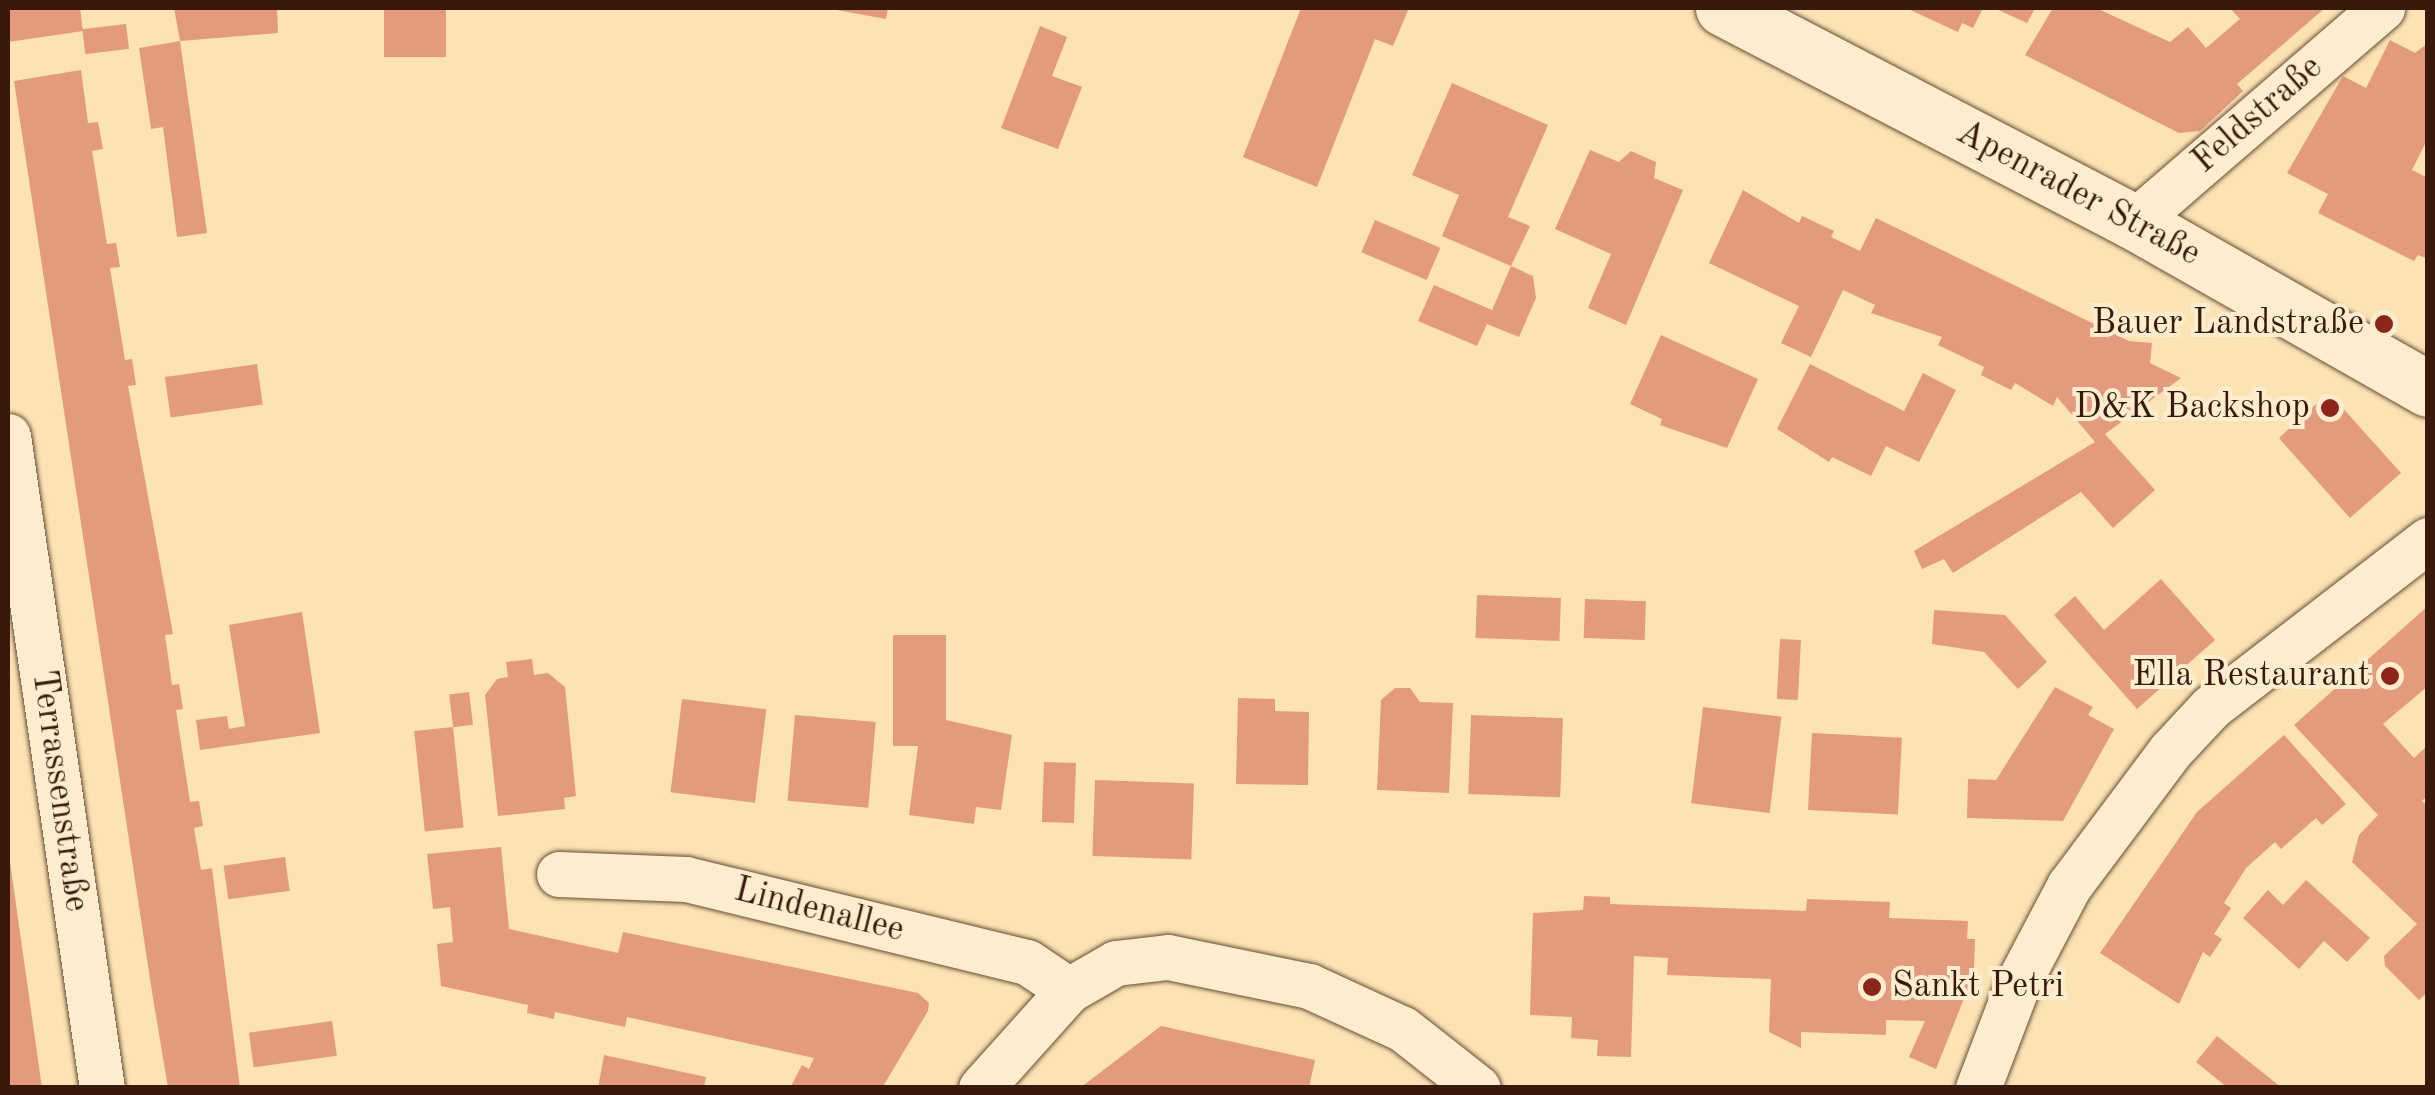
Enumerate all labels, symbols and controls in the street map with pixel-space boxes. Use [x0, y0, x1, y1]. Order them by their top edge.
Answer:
street label: Feldstraße [2184, 47, 2332, 183]
street label: Apenrader Straße [1949, 112, 2207, 276]
place label: Bauer Landstraße [2092, 303, 2364, 345]
marker: Bauer Landstraße [2373, 313, 2395, 335]
place label: D&K Backshop [2074, 387, 2310, 429]
marker: D&K Backshop [2319, 397, 2341, 419]
place label: Ella Restaurant [2132, 655, 2370, 697]
marker: Ella Restaurant [2379, 665, 2401, 687]
street label: Terrassenstraße [21, 667, 97, 915]
street label: Lindenallee [730, 870, 908, 952]
place label: Sankt Petri [1892, 966, 2064, 1008]
marker: Sankt Petri [1861, 976, 1883, 998]

